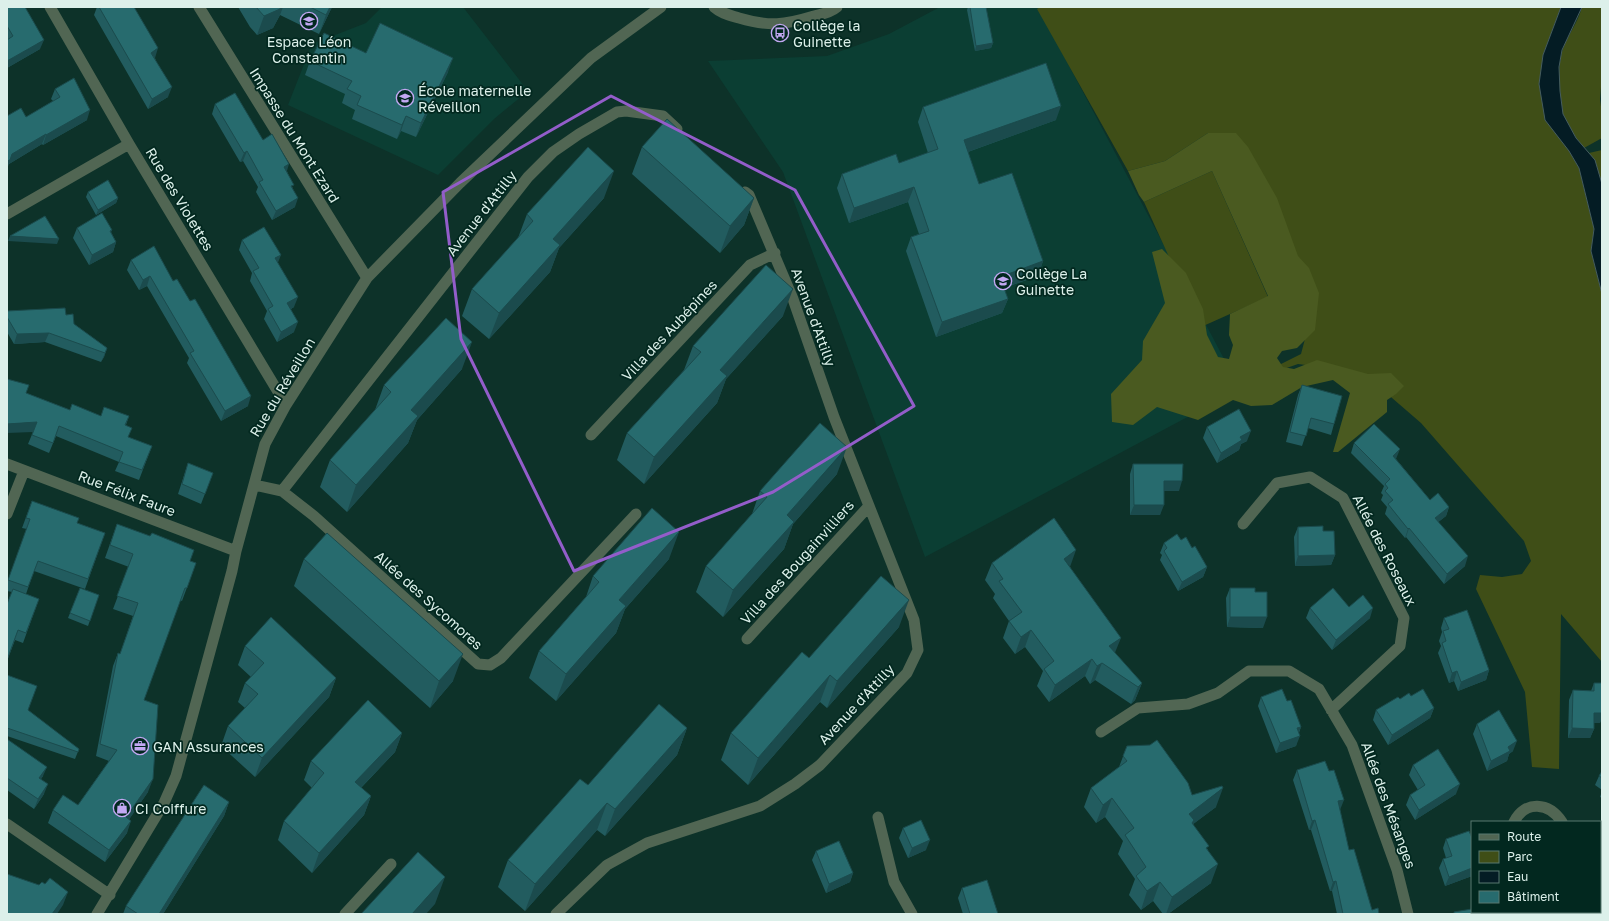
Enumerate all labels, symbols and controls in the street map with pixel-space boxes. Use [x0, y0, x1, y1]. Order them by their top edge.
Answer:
school or university icon: Espace Léon Constantin [299, 11, 319, 31]
place label: Collège la Guinette [793, 17, 860, 50]
bus stop icon: Collège la Guinette [770, 23, 790, 43]
place label: Espace Léon Constantin [267, 33, 351, 66]
street label: Impasse du Mont Ezard [246, 64, 344, 206]
place label: École maternelle Réveillon [418, 82, 531, 115]
school or university icon: École maternelle Réveillon [395, 88, 415, 108]
street label: Rue des Violettes [142, 144, 218, 254]
street label: Avenue d'Attilly [442, 167, 520, 259]
street label: Avenue d'Attilly [788, 265, 840, 369]
place label: Collège La Guinette [1016, 265, 1087, 298]
school or university icon: Collège La Guinette [993, 271, 1013, 291]
street label: Villa des Aubépines [618, 276, 720, 384]
street label: Rue du Réveillon [246, 334, 318, 440]
street label: Rue Félix Faure [76, 467, 178, 519]
street label: Allée des Roseaux [1350, 491, 1421, 609]
street label: Villa des Bougainvilliers [737, 496, 857, 628]
street label: Allée des Sycomores [372, 547, 486, 653]
street label: Avenue d'Attilly [814, 660, 898, 748]
office icon: GAN Assurances [130, 736, 150, 756]
place label: GAN Assurances [153, 738, 264, 755]
street label: Allée des Mésanges [1358, 739, 1420, 871]
shop icon: CI Coiffure [112, 798, 132, 818]
place label: CI Coiffure [135, 800, 206, 817]
legend [1471, 821, 1601, 913]
text: Route [1507, 829, 1541, 844]
text: Parc [1507, 849, 1533, 864]
text: Eau [1507, 869, 1528, 884]
text: Bâtiment [1507, 889, 1560, 904]

